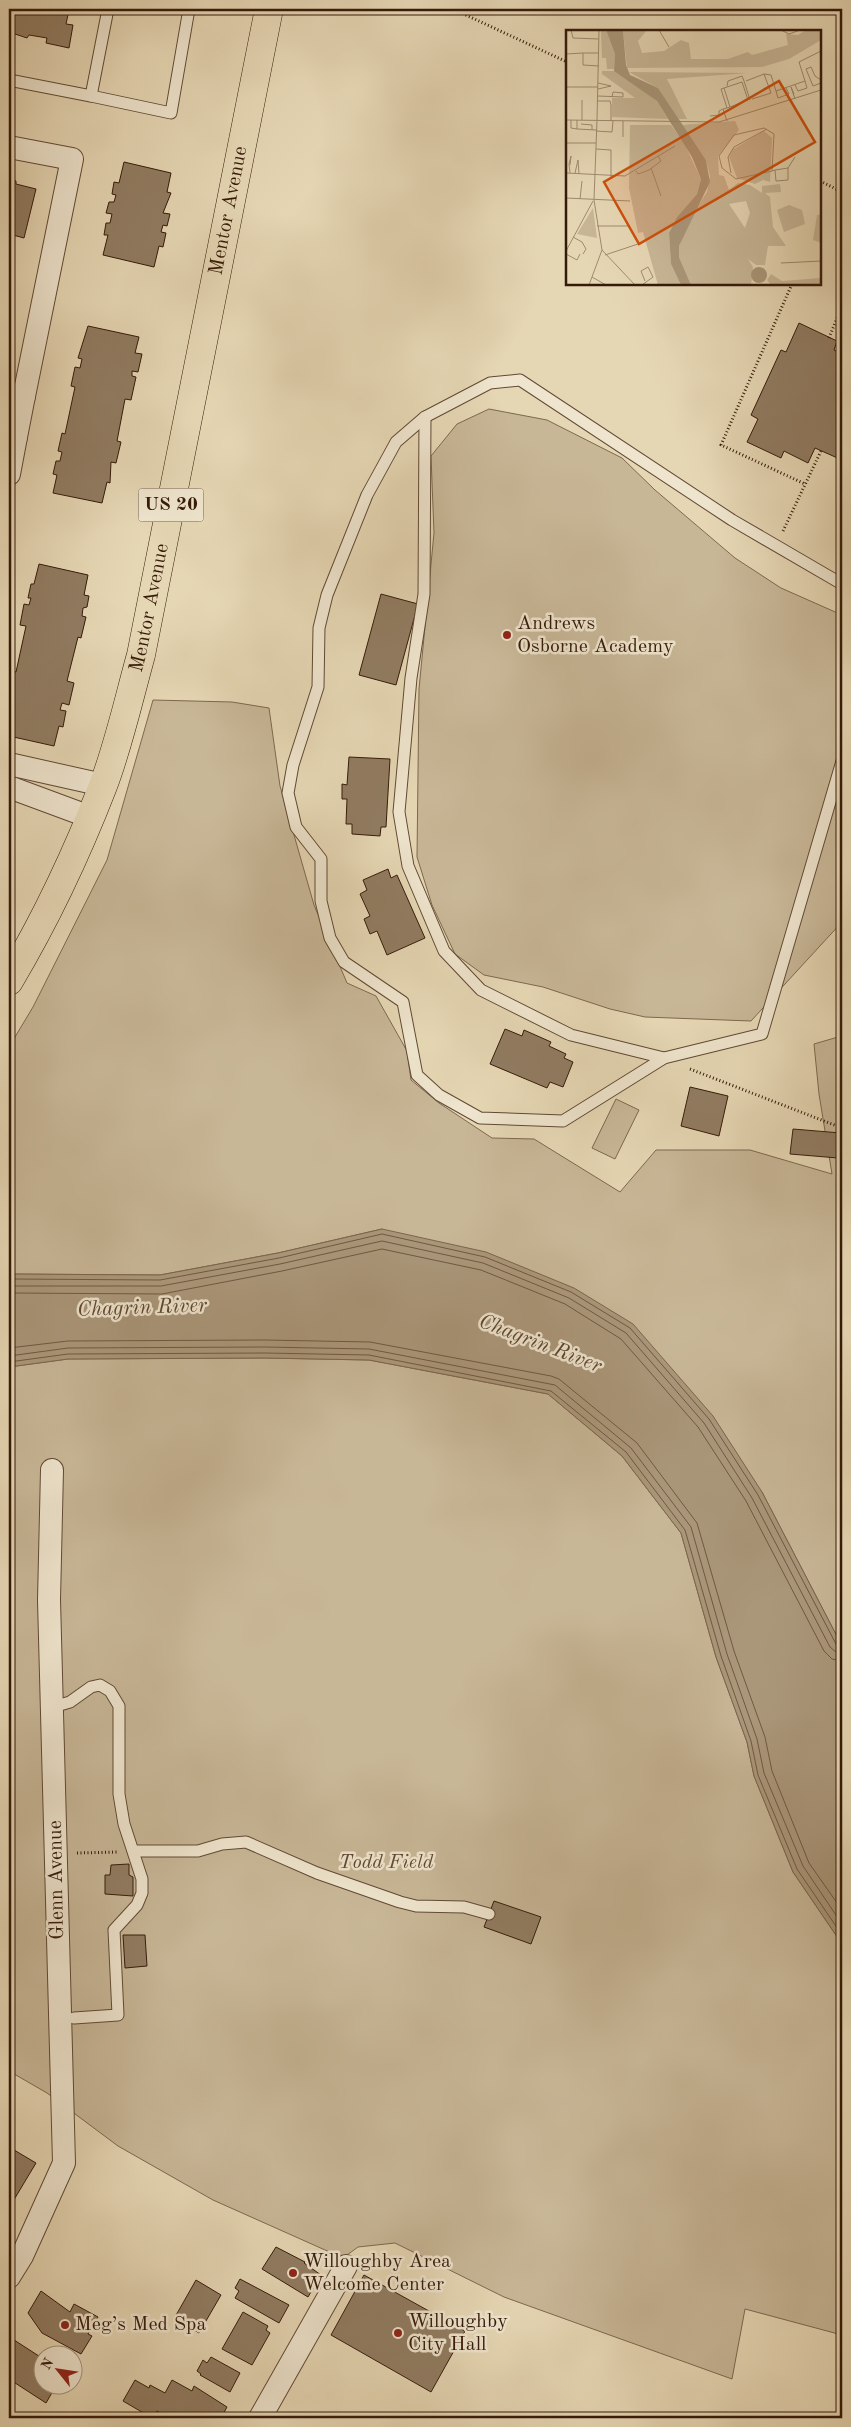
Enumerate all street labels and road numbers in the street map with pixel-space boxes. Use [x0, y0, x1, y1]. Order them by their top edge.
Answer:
street label: Mentor Avenue [206, 145, 252, 277]
road number: US 20 [138, 488, 204, 522]
street label: Mentor Avenue [127, 542, 173, 675]
street label: Glenn Avenue [46, 1820, 68, 1940]

